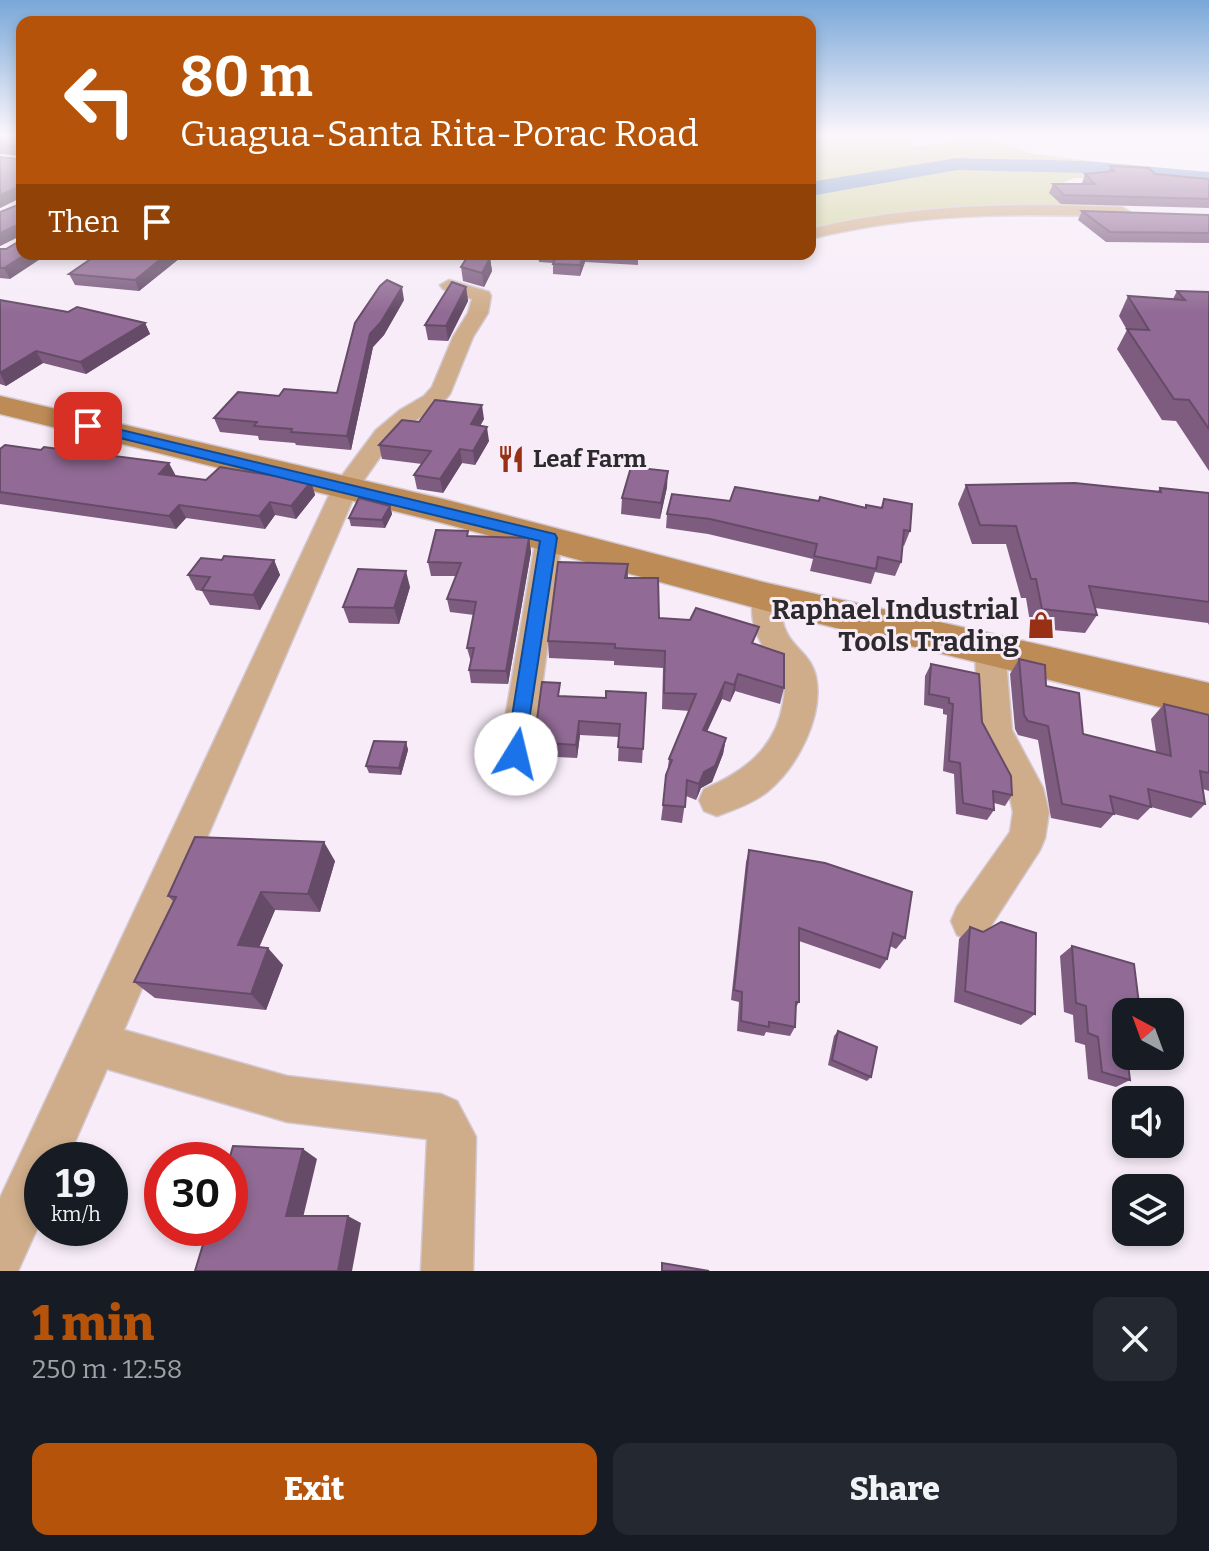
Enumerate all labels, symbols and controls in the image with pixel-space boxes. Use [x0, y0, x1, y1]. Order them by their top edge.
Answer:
text: 80 m [180, 44, 313, 111]
icon: left [48, 48, 152, 152]
text: Guagua-Santa Rita-Porac Road [180, 112, 699, 156]
icon: arrive [135, 200, 179, 244]
text: Then [48, 204, 119, 240]
pin [54, 392, 122, 460]
icon: arrive [66, 404, 110, 448]
restaurant icon: Leaf Farm [496, 444, 526, 474]
place label: Leaf Farm [533, 445, 647, 473]
place label: Raphael Industrial Tools Trading [772, 593, 1019, 658]
shop icon: Raphael Industrial Tools Trading [1026, 610, 1056, 640]
position arrow [474, 712, 558, 796]
north arrow [1112, 998, 1184, 1070]
map controls [1112, 998, 1184, 1246]
button: sound [1112, 1086, 1184, 1158]
speed limit sign: 30 [144, 1142, 248, 1246]
text: 19 [56, 1160, 96, 1208]
button: layers [1112, 1174, 1184, 1246]
text: km/h [51, 1202, 101, 1226]
text: 1 min [32, 1295, 154, 1353]
button: close [1093, 1297, 1177, 1381]
text: 250 m · 12:58 [32, 1354, 182, 1385]
button: Exit [32, 1443, 597, 1535]
button: Share [613, 1443, 1177, 1535]

